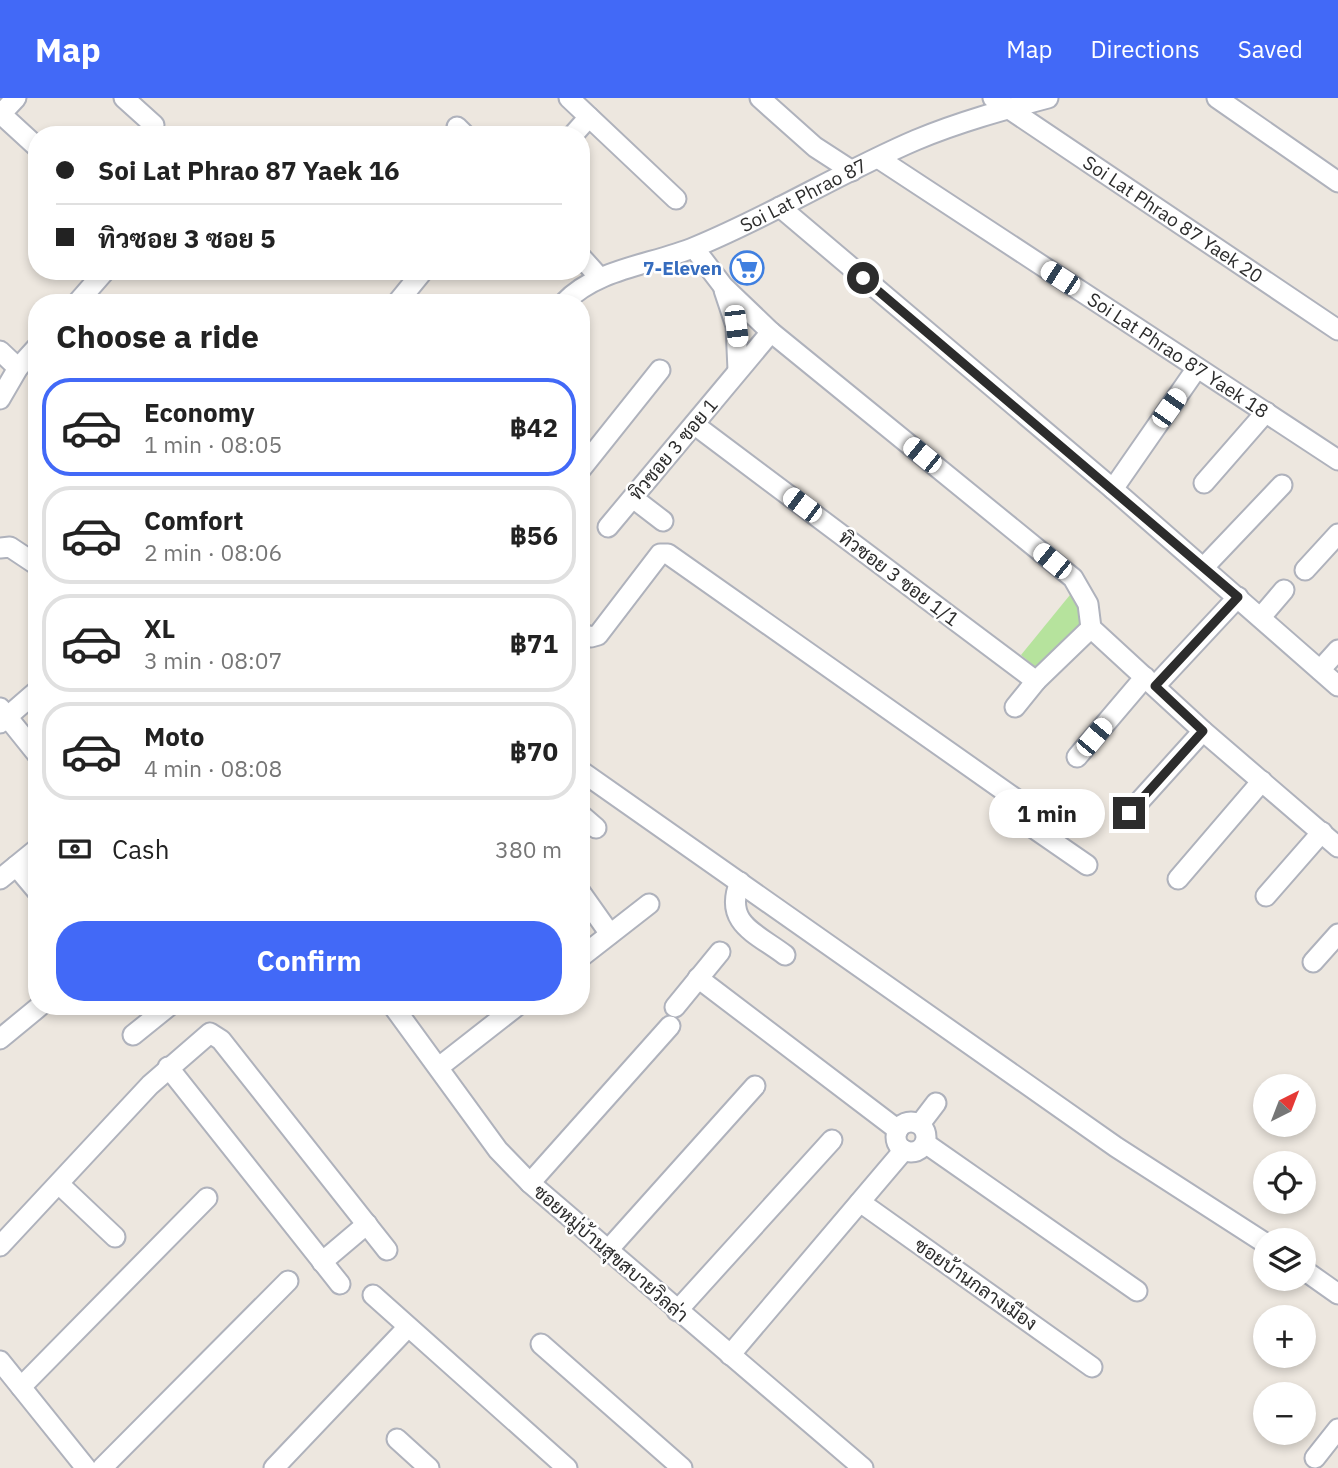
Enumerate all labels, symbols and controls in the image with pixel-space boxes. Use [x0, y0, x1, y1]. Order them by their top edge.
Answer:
text: Map [35, 28, 101, 71]
text: Map [1006, 33, 1052, 65]
text: Directions [1090, 33, 1200, 65]
text: Saved [1238, 33, 1303, 65]
street label: Soi Lat Phrao 87 Yaek 20 [1078, 150, 1268, 288]
text: Soi Lat Phrao 87 Yaek 16 [98, 153, 400, 187]
street label: Soi Lat Phrao 87 [736, 153, 870, 237]
text: ทิวซอย 3 ซอย 5 [98, 221, 276, 255]
supermarket icon: 7-Eleven [728, 249, 766, 287]
place label: 7-Eleven [643, 256, 722, 280]
car [1037, 258, 1084, 298]
route start [847, 262, 879, 294]
street label: Soi Lat Phrao 87 Yaek 18 [1083, 287, 1273, 423]
car [724, 304, 749, 348]
text: Choose a ride [56, 315, 259, 357]
car [1149, 385, 1190, 431]
street label: ทิวซอย 3 ซอย 1 [623, 393, 723, 505]
text: Economy [144, 395, 255, 429]
icon: car [60, 396, 123, 459]
text: ฿42 [510, 410, 558, 444]
text: 1 min · 08:05 [144, 429, 282, 459]
car [900, 434, 945, 476]
car [779, 484, 826, 526]
text: Comfort [144, 503, 243, 537]
icon: car [60, 504, 123, 567]
text: ฿56 [510, 518, 558, 552]
street label: ทิวซอย 3 ซอย 1/1 [834, 525, 964, 631]
text: 2 min · 08:06 [144, 537, 282, 567]
car [1030, 540, 1075, 582]
text: XL [144, 611, 175, 645]
icon: car [60, 612, 123, 675]
text: ฿71 [510, 626, 558, 660]
text: 3 min · 08:07 [144, 645, 282, 675]
car [1073, 714, 1116, 760]
text: Moto [144, 719, 204, 753]
icon: car [60, 720, 123, 783]
text: ฿70 [510, 734, 558, 768]
text: 4 min · 08:08 [144, 753, 282, 783]
callout: 1 min [989, 788, 1104, 838]
route end [1113, 797, 1145, 829]
text: 1 min [1017, 798, 1077, 828]
icon: cash [56, 830, 94, 868]
text: Cash [112, 832, 169, 866]
text: 380 m [495, 834, 562, 864]
button: Confirm [56, 921, 562, 1001]
north arrow [1253, 1074, 1316, 1138]
map controls [1253, 1074, 1316, 1445]
button: locate [1253, 1151, 1316, 1214]
street label: ซอยหมู่บ้านสุขสบายวิลล่า [527, 1179, 693, 1328]
button: layers [1253, 1228, 1316, 1291]
street label: ซอยบ้านกลางเมือง [910, 1233, 1042, 1335]
button: + [1253, 1305, 1316, 1368]
button: − [1253, 1382, 1316, 1445]

